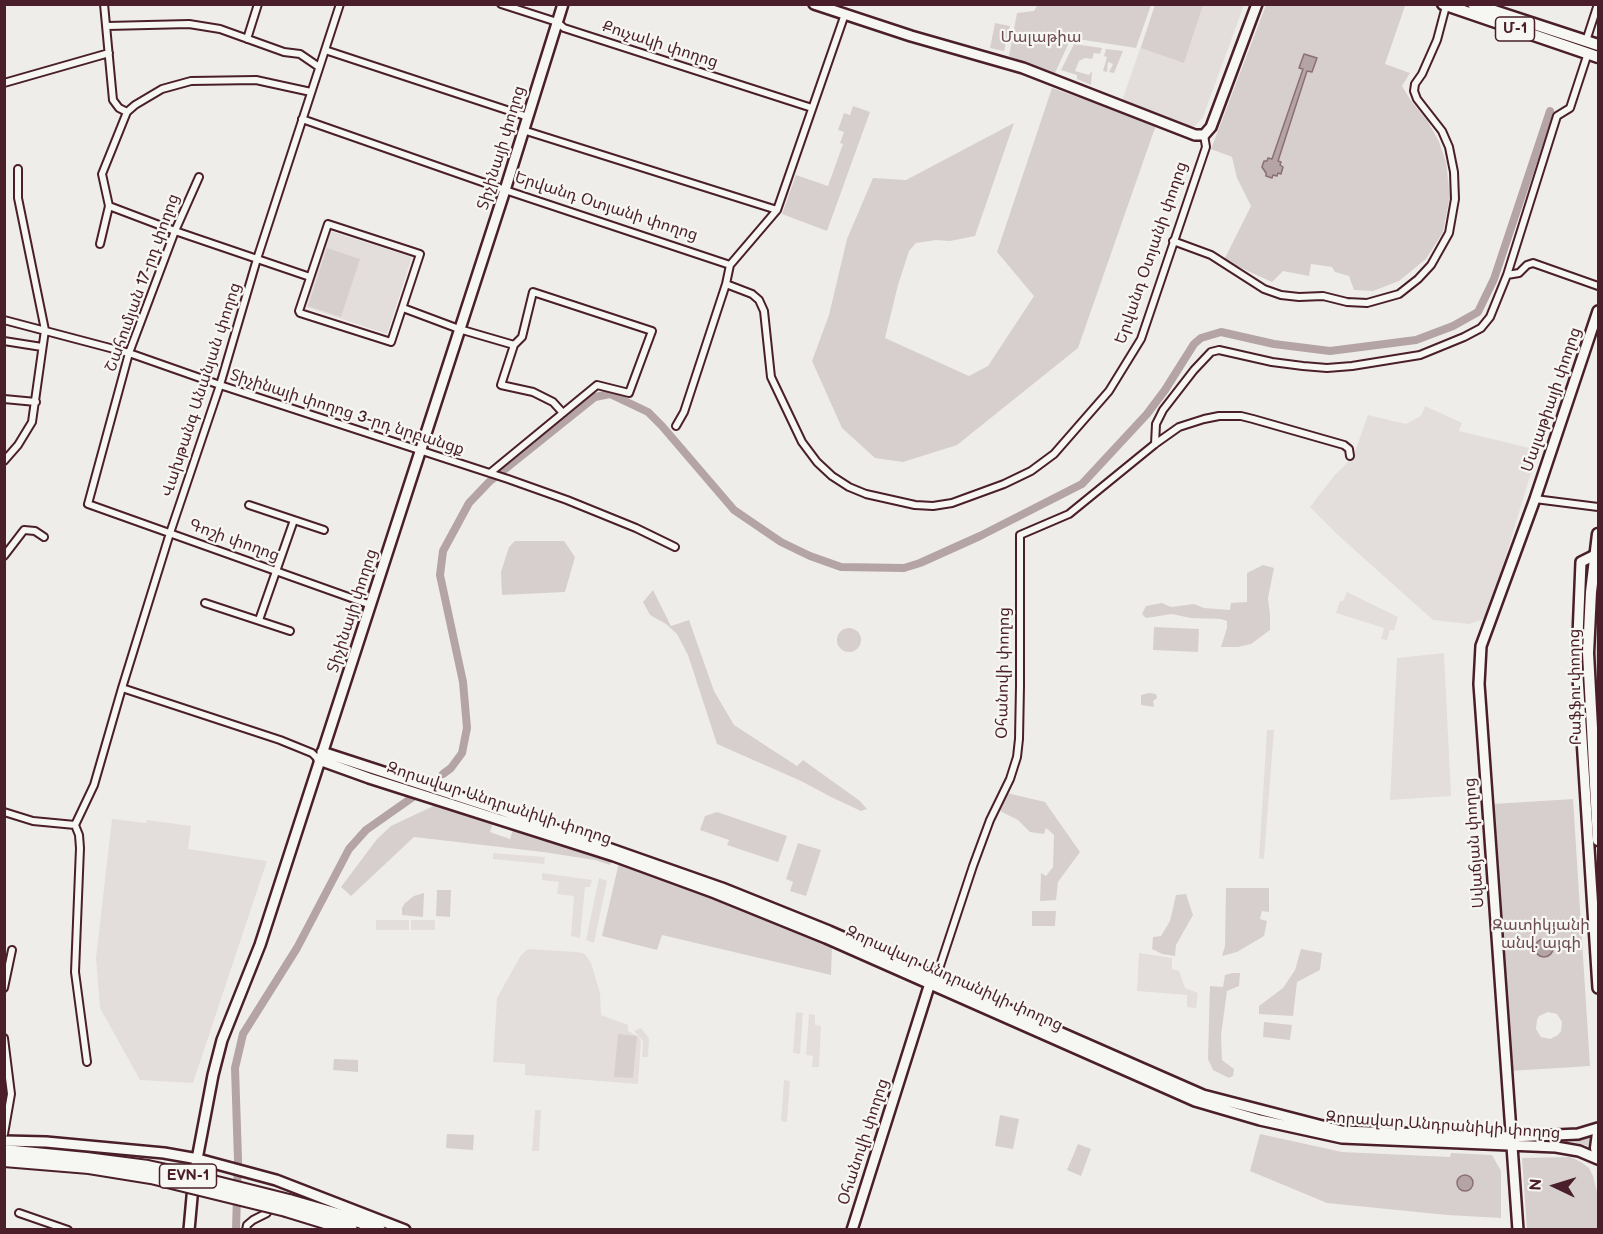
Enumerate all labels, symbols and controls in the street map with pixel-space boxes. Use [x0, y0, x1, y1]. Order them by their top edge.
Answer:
street label: Քուչակի փողոց [600, 17, 720, 73]
road number: Մ-1 [1496, 17, 1534, 41]
park label: Մալաթիա [1000, 28, 1082, 48]
street label: Տիչինայի փողոց [474, 84, 530, 212]
street label: Երվանդ Օտյանի փողոց [1112, 159, 1192, 347]
street label: Երվանդ Օտյանի փողոց [512, 168, 700, 246]
street label: Շահումյան 17-րդ փողոց [102, 191, 184, 375]
street label: Վախթանգ Անանյան փողոց [158, 280, 246, 500]
street label: Մալաթիայի փողոց [1518, 325, 1586, 475]
street label: Տիչինայի փողոց 3-րդ նրբանցք [227, 366, 467, 460]
street label: Գոշի փողոց [186, 516, 282, 566]
street label: Տիչինայի փողոց [324, 547, 382, 675]
street label: Օհանովի փողոց [993, 607, 1015, 739]
street label: Րաֆֆու փողոց [1565, 628, 1587, 746]
street label: Զորավար Անդրանիկի փողոց [384, 758, 614, 850]
street label: Սվաճյան փողոց [1461, 777, 1489, 909]
park label: Զատիկյանի անվ. այգի [1492, 916, 1590, 954]
street label: Զորավար Անդրանիկի փողոց [843, 922, 1065, 1036]
street label: Օհանովի փողոց [834, 1076, 894, 1208]
street label: Զորավար Անդրանիկի փողոց [1325, 1108, 1561, 1144]
north arrow [1525, 1156, 1585, 1216]
road number: EVN-1 [160, 1164, 216, 1188]
text: N [1527, 1178, 1546, 1191]

